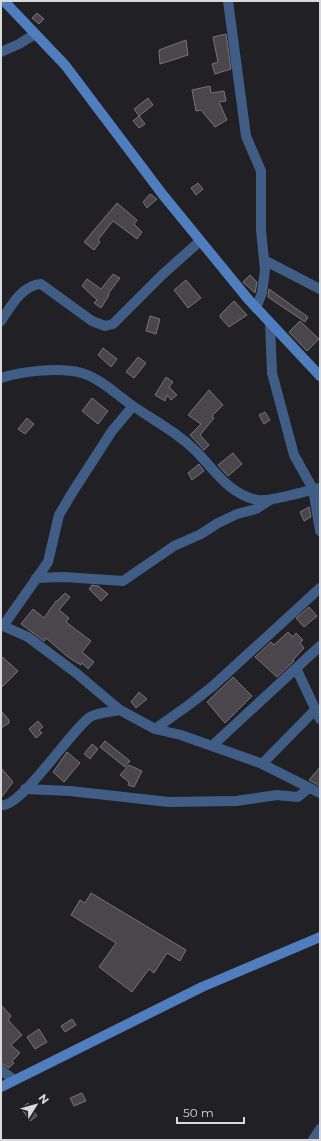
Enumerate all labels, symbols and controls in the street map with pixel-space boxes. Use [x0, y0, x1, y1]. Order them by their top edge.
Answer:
north arrow [16, 1085, 56, 1125]
text: N [36, 1091, 52, 1107]
scale bar [177, 1099, 244, 1125]
text: 50 m [183, 1105, 214, 1120]

